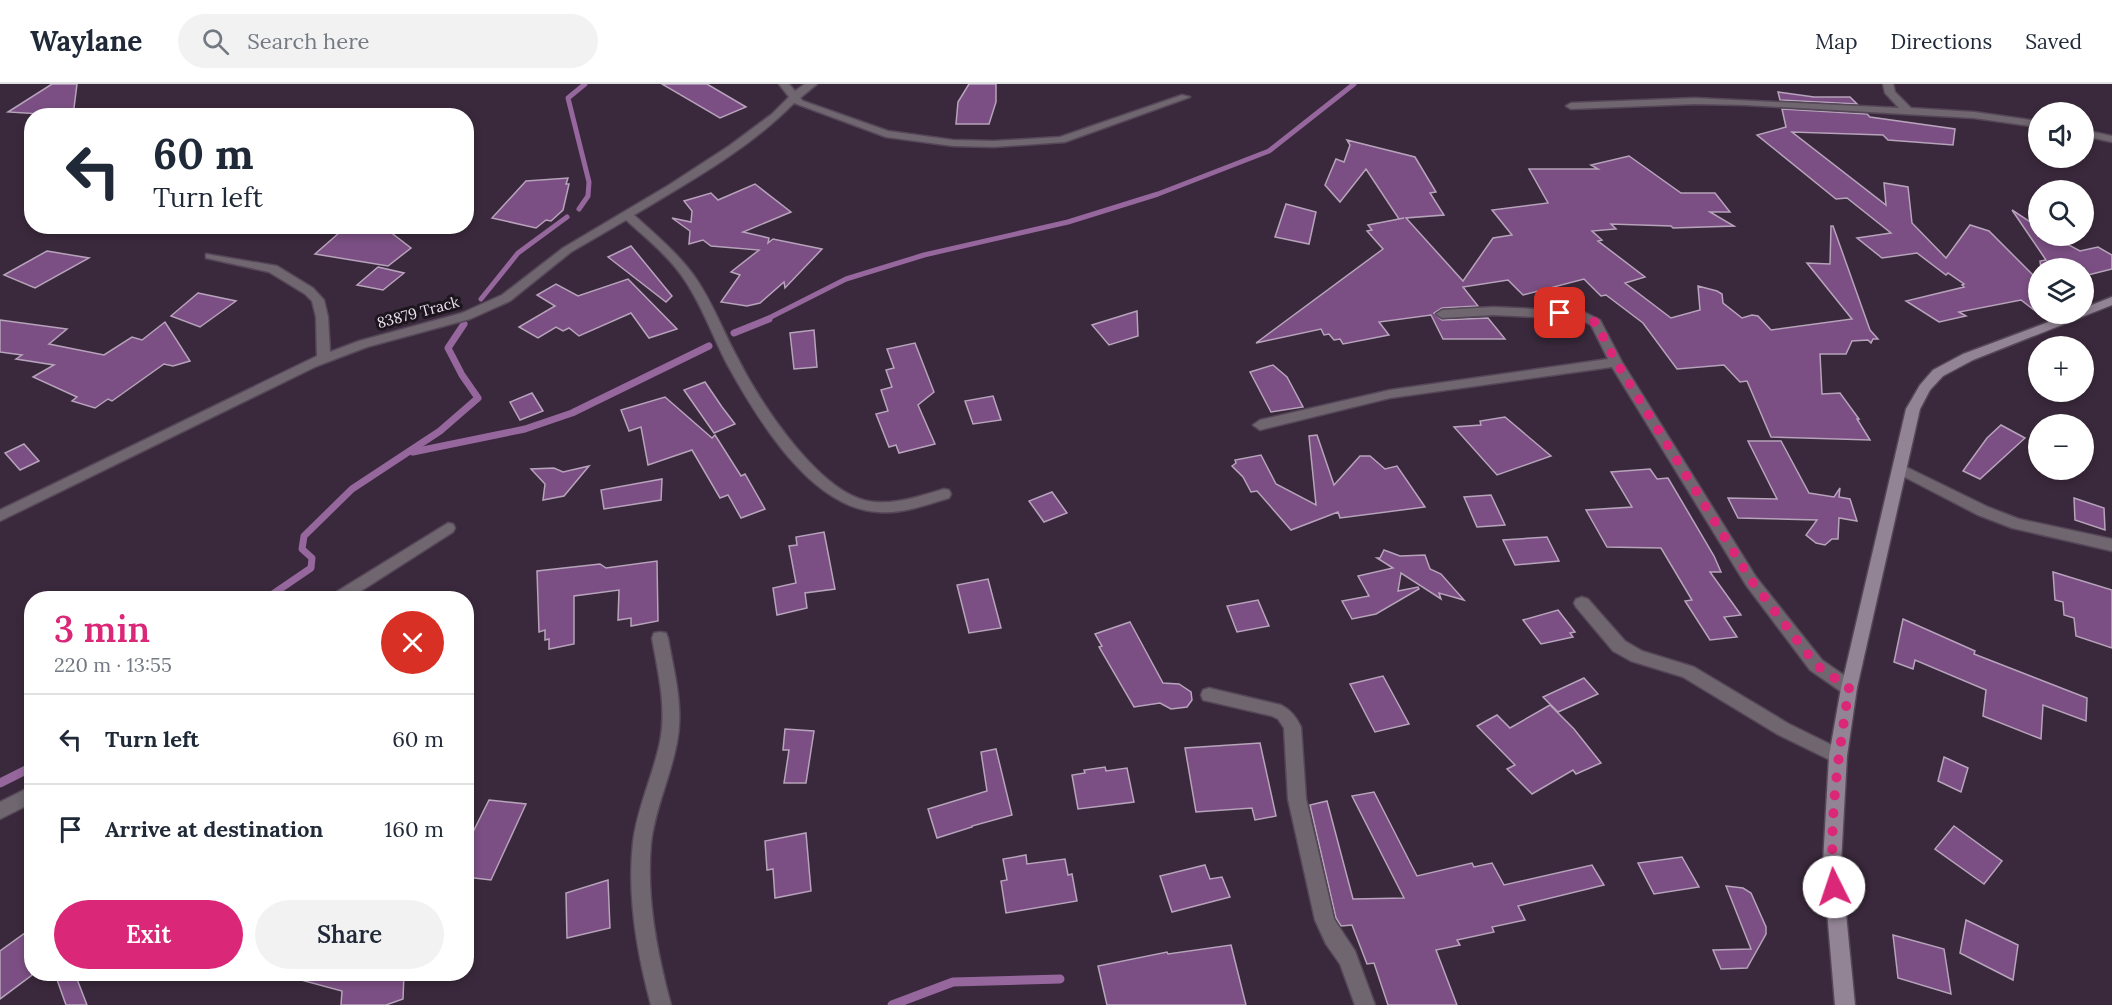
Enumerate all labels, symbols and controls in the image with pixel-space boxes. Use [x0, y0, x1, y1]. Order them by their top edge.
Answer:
search box [178, 14, 598, 68]
text: Waylane [30, 23, 142, 59]
icon: search [199, 25, 232, 58]
text: Search here [247, 27, 370, 55]
text: Map [1815, 28, 1858, 55]
text: Directions [1891, 28, 1992, 55]
text: Saved [2025, 28, 2082, 55]
map controls [2028, 102, 2094, 480]
button: sound [2028, 102, 2094, 168]
text: 60 m [153, 127, 254, 181]
icon: left [54, 132, 132, 210]
text: Turn left [153, 180, 263, 214]
button: search [2028, 180, 2094, 246]
button: layers [2028, 258, 2094, 324]
pin [1534, 287, 1585, 338]
street label: 83879 Track [375, 292, 461, 332]
icon: arrive [1543, 296, 1576, 329]
button: + [2028, 336, 2094, 402]
button: − [2028, 414, 2094, 480]
text: 3 min [54, 606, 150, 652]
button: close [381, 611, 444, 674]
text: 220 m · 13:55 [54, 652, 172, 677]
icon: left [54, 723, 87, 756]
text: Turn left [105, 725, 199, 753]
text: 60 m [392, 725, 444, 753]
icon: arrive [54, 813, 87, 846]
text: Arrive at destination [105, 815, 323, 843]
text: 160 m [384, 815, 444, 843]
position arrow [1802, 855, 1866, 919]
button: Exit [54, 900, 243, 969]
button: Share [255, 900, 444, 969]

